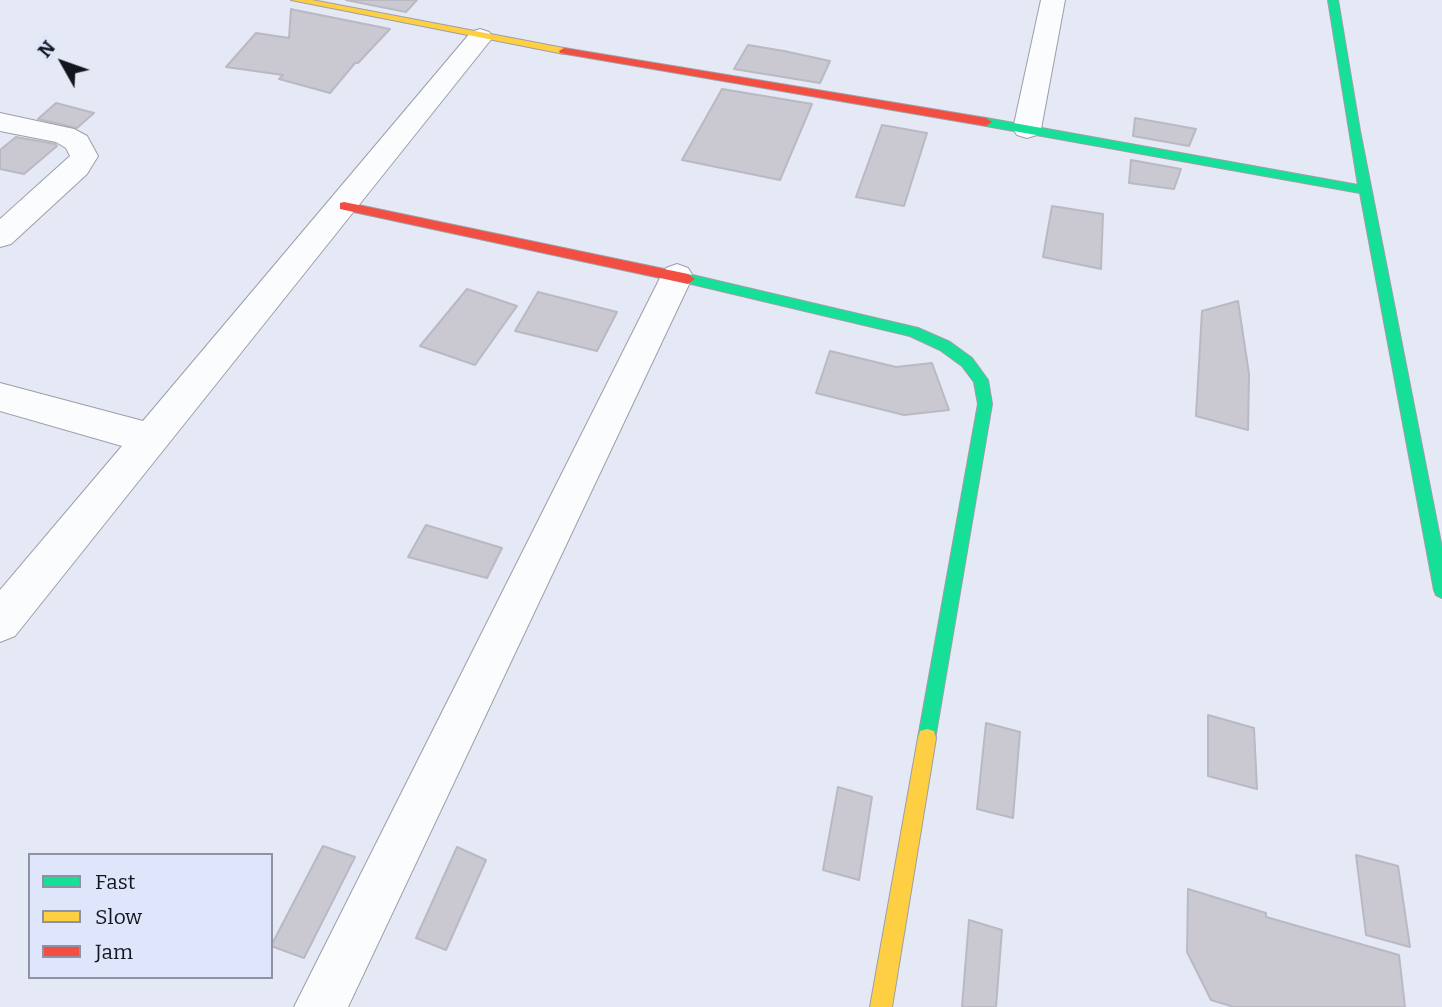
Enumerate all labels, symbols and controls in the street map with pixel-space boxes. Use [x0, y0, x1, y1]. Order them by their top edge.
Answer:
north arrow [28, 28, 98, 98]
text: N [33, 36, 60, 62]
legend [28, 853, 273, 979]
text: Fast [95, 869, 135, 895]
text: Slow [95, 904, 142, 930]
text: Jam [95, 939, 133, 965]

